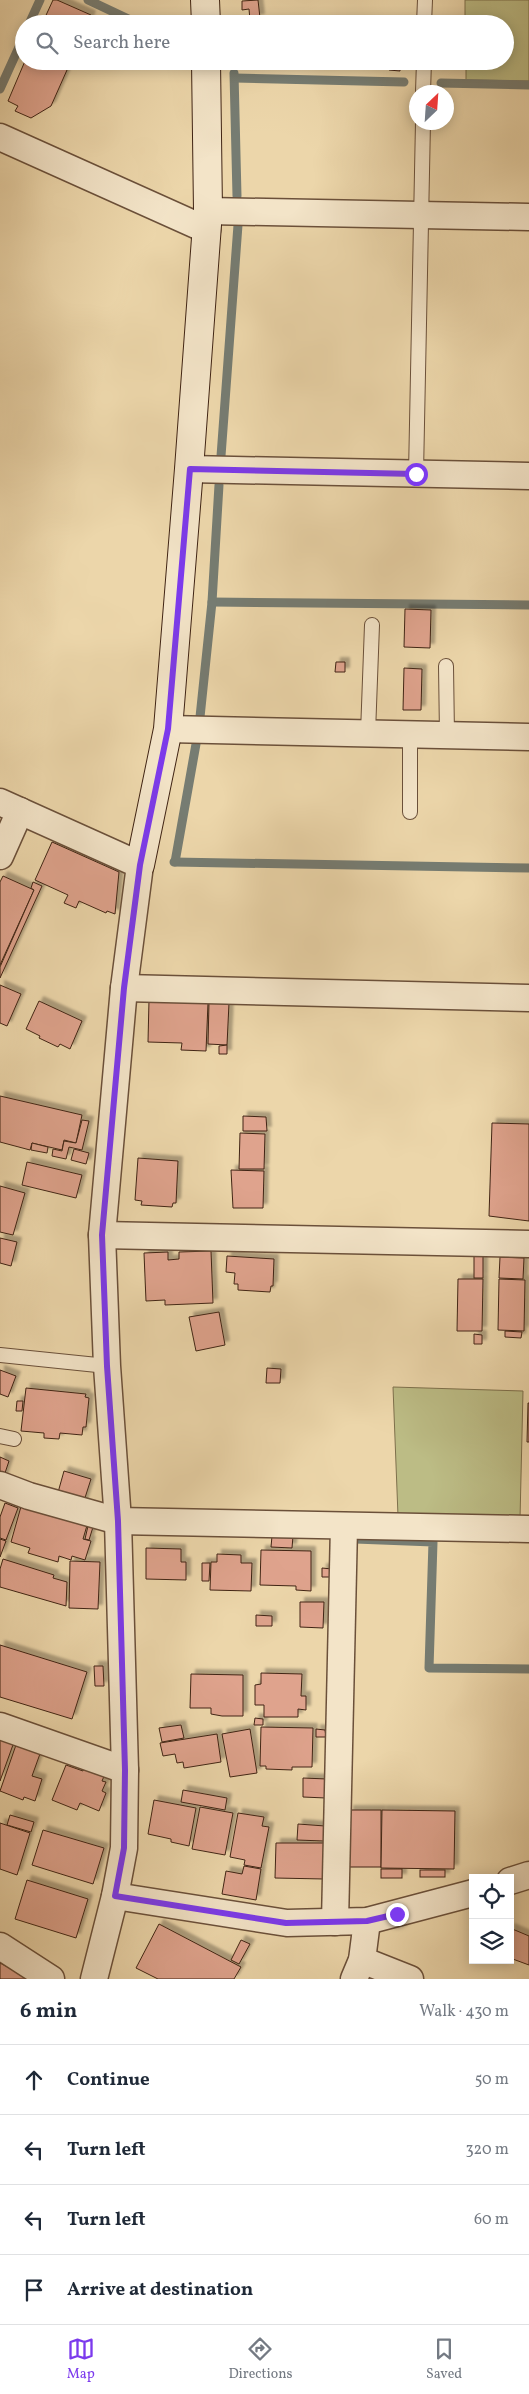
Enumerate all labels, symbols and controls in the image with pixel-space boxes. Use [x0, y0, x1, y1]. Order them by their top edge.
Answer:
search box [15, 15, 514, 70]
icon: search [33, 29, 61, 57]
text: Search here [73, 30, 170, 56]
north arrow [409, 85, 454, 130]
route start [405, 463, 428, 486]
map controls [469, 1874, 514, 1964]
button: locate [469, 1874, 514, 1919]
route end [386, 1903, 409, 1926]
button: layers [469, 1919, 514, 1964]
text: 6 min [20, 1997, 77, 2026]
text: Walk · 430 m [419, 2001, 509, 2023]
icon: ahead [20, 2066, 48, 2094]
text: Continue [67, 2067, 150, 2093]
text: 50 m [475, 2069, 509, 2091]
icon: left [20, 2136, 48, 2164]
text: Turn left [67, 2137, 146, 2163]
text: 320 m [465, 2139, 509, 2161]
icon: left [20, 2206, 48, 2234]
text: Turn left [67, 2207, 146, 2233]
text: 60 m [474, 2209, 509, 2231]
icon: arrive [20, 2276, 48, 2304]
text: Arrive at destination [67, 2277, 253, 2303]
tab: Map [67, 2335, 95, 2384]
tab: Directions [228, 2335, 293, 2384]
tab: Saved [426, 2335, 462, 2384]

